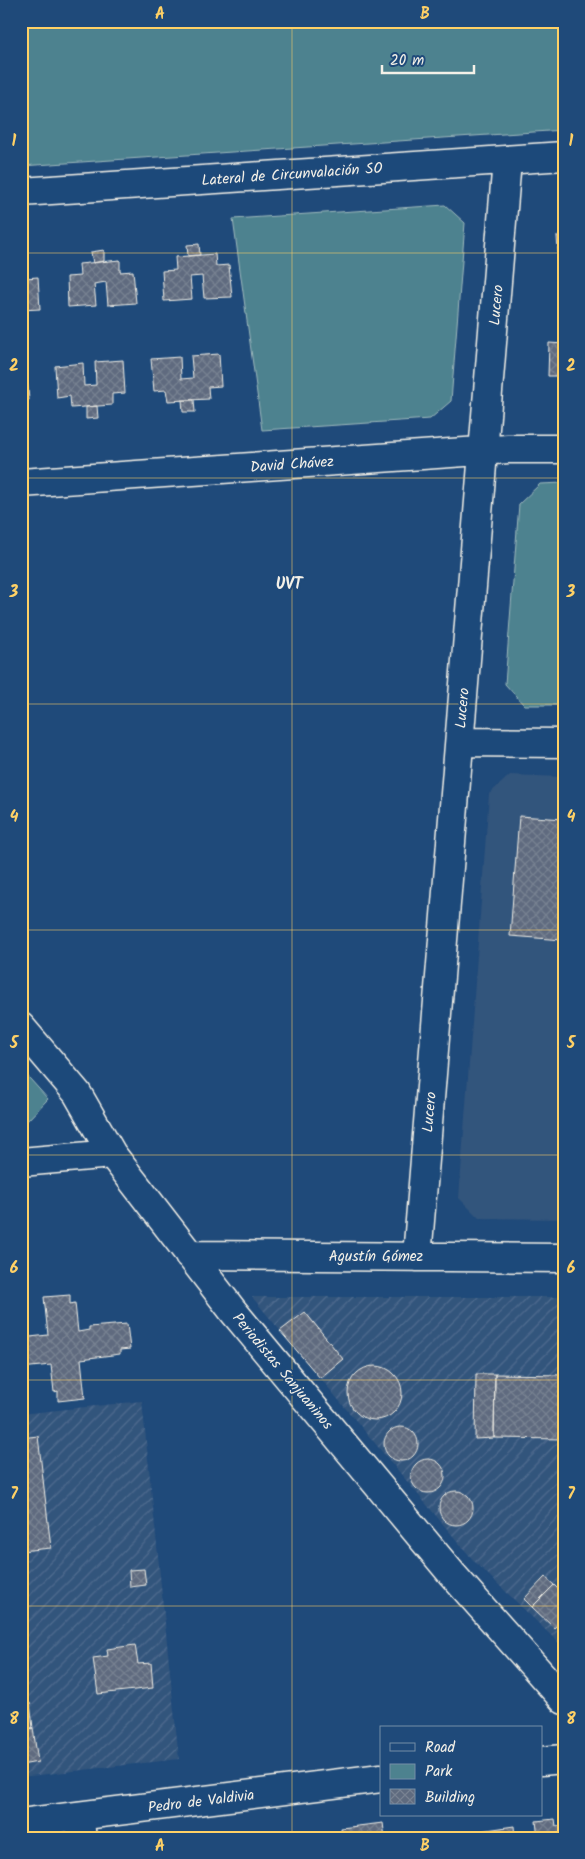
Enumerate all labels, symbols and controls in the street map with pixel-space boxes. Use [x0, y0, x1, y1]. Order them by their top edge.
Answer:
text: A [155, 2, 165, 27]
text: B [420, 2, 430, 27]
scale bar [382, 42, 475, 74]
text: 20 m [390, 49, 424, 73]
text: 1 [12, 129, 17, 154]
text: 1 [569, 129, 574, 154]
street label: Lateral de Circunvalación SO [201, 157, 383, 193]
street label: Lucero [483, 284, 511, 326]
text: 2 [9, 354, 19, 379]
text: 2 [566, 354, 576, 379]
street label: David Chávez [249, 450, 335, 480]
district label: UVT [276, 572, 304, 597]
text: 3 [9, 580, 19, 605]
text: 3 [566, 580, 576, 605]
street label: Lucero [449, 687, 477, 729]
text: 4 [10, 805, 19, 830]
text: 4 [567, 805, 576, 830]
text: 5 [9, 1031, 20, 1056]
text: 5 [566, 1031, 577, 1056]
street label: Lucero [416, 1091, 444, 1133]
street label: Agustín Gómez [329, 1245, 424, 1269]
text: 6 [10, 1256, 19, 1281]
text: 6 [567, 1256, 576, 1281]
street label: Periodistas Sanjuaninos [226, 1308, 339, 1436]
text: 7 [10, 1482, 18, 1507]
text: 7 [567, 1482, 575, 1507]
text: 8 [9, 1707, 19, 1732]
text: 8 [566, 1707, 576, 1732]
legend [380, 1726, 542, 1816]
text: Road [425, 1736, 456, 1760]
text: Park [425, 1760, 453, 1784]
street label: Pedro de Valdivia [147, 1784, 256, 1820]
text: Building [425, 1786, 475, 1810]
text: A [155, 1834, 165, 1859]
text: B [420, 1834, 430, 1859]

